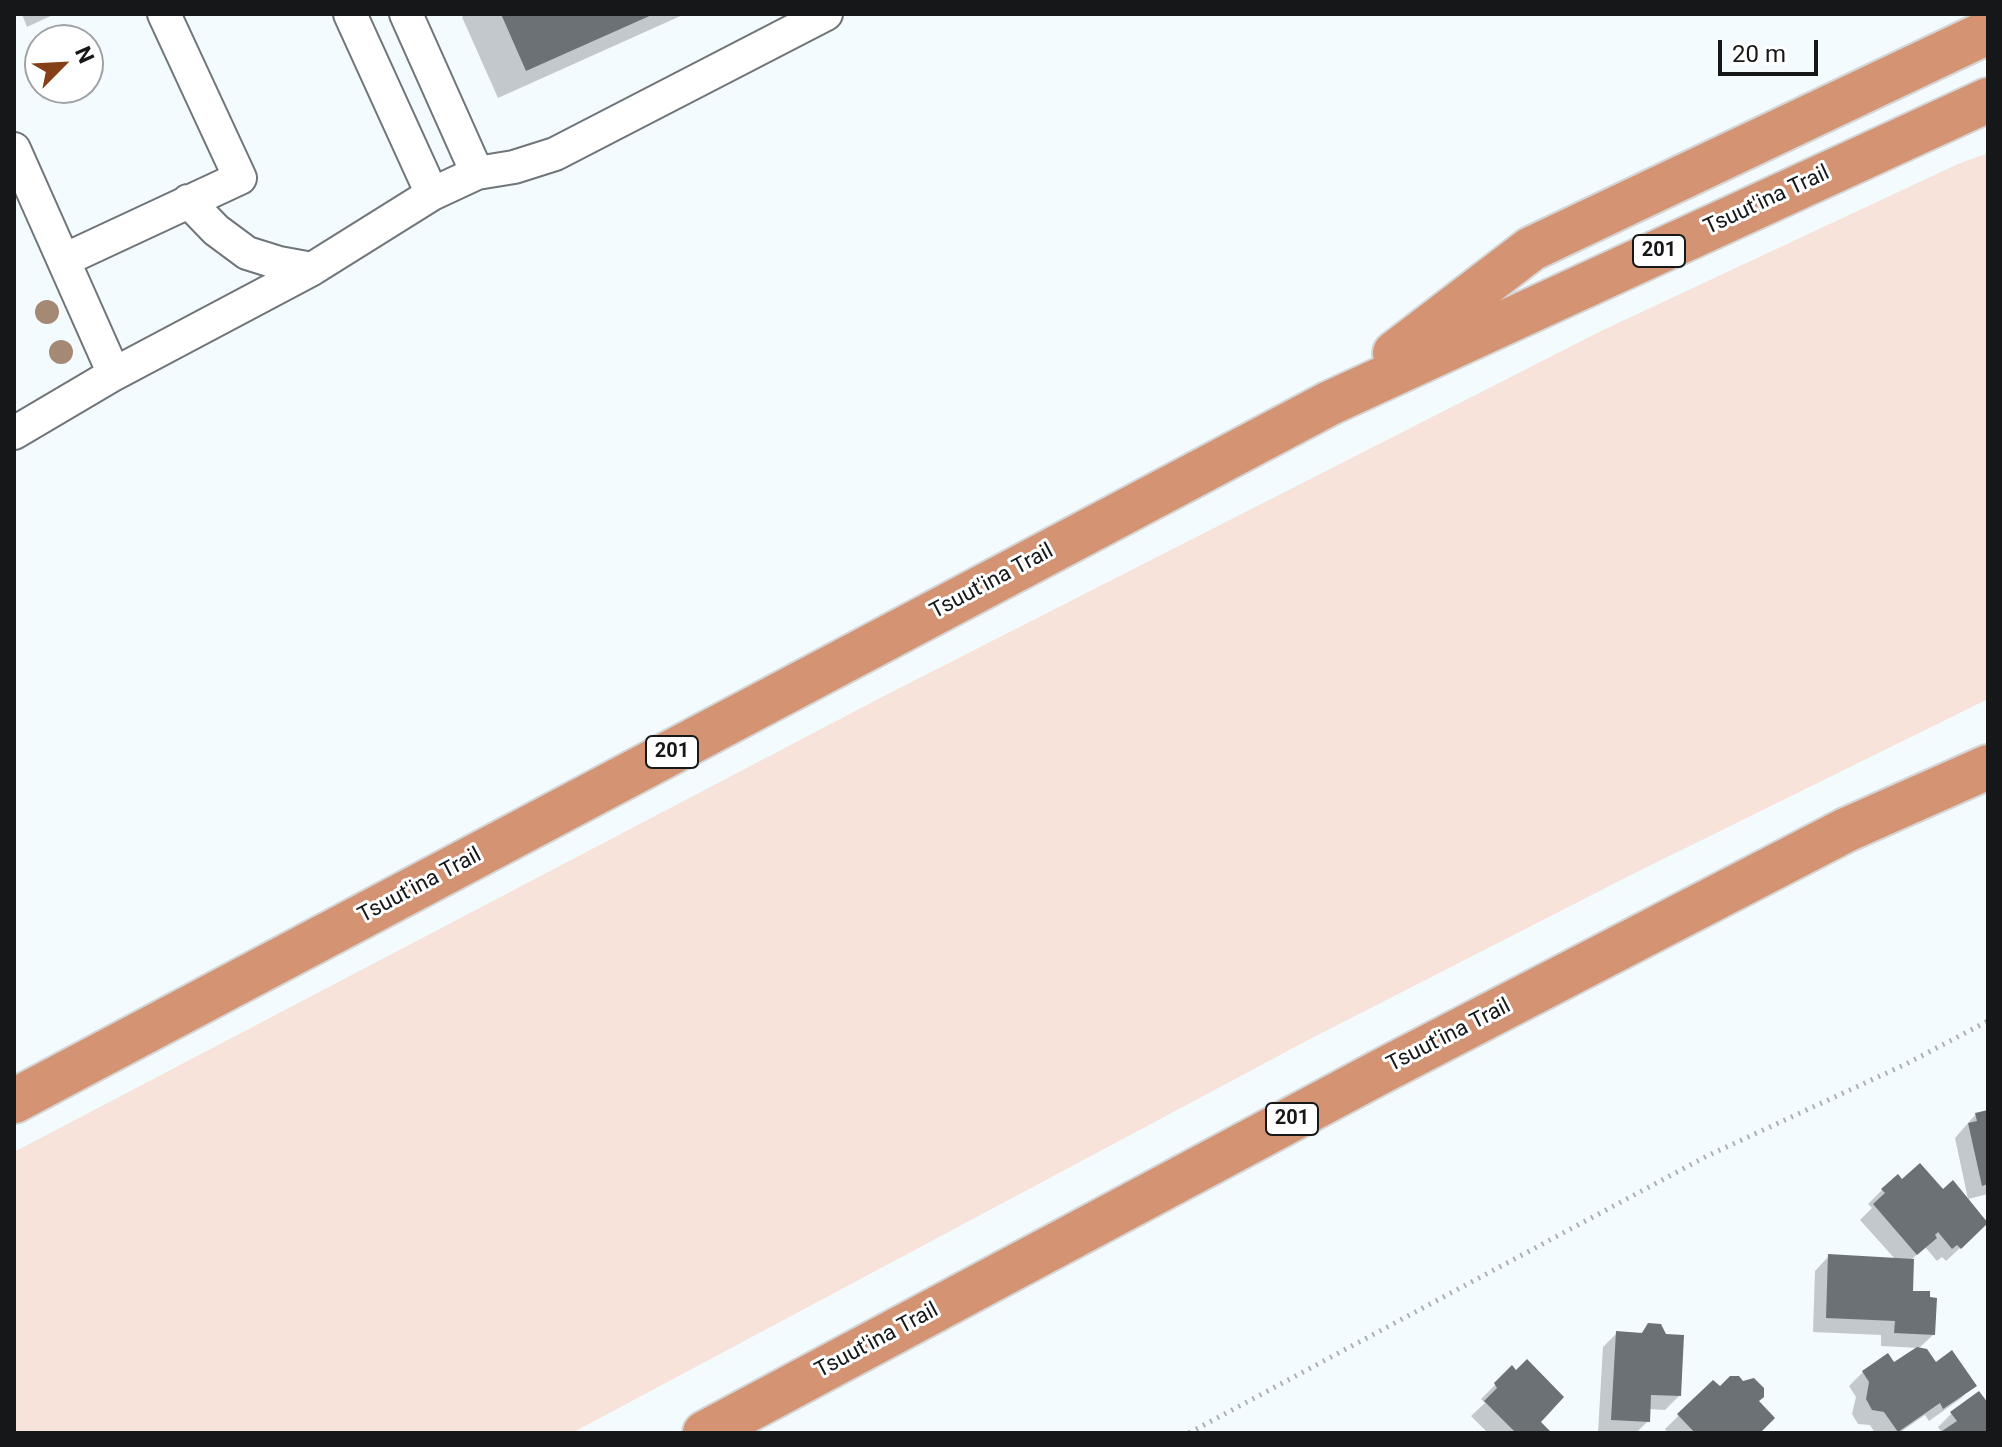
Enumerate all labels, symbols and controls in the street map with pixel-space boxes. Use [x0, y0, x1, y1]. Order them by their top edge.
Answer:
north arrow [24, 24, 104, 104]
scale bar [1722, 24, 1822, 74]
text: 20 m [1732, 40, 1786, 68]
text: N [70, 43, 99, 67]
street label: Tsuut'ina Trail [1700, 160, 1834, 242]
road number: 201 [1633, 235, 1685, 267]
street label: Tsuut'ina Trail [926, 539, 1058, 625]
road number: 201 [646, 736, 698, 768]
street label: Tsuut'ina Trail [354, 843, 486, 929]
street label: Tsuut'ina Trail [1383, 993, 1515, 1079]
road number: 201 [1266, 1103, 1318, 1135]
street label: Tsuut'ina Trail [811, 1298, 943, 1384]

